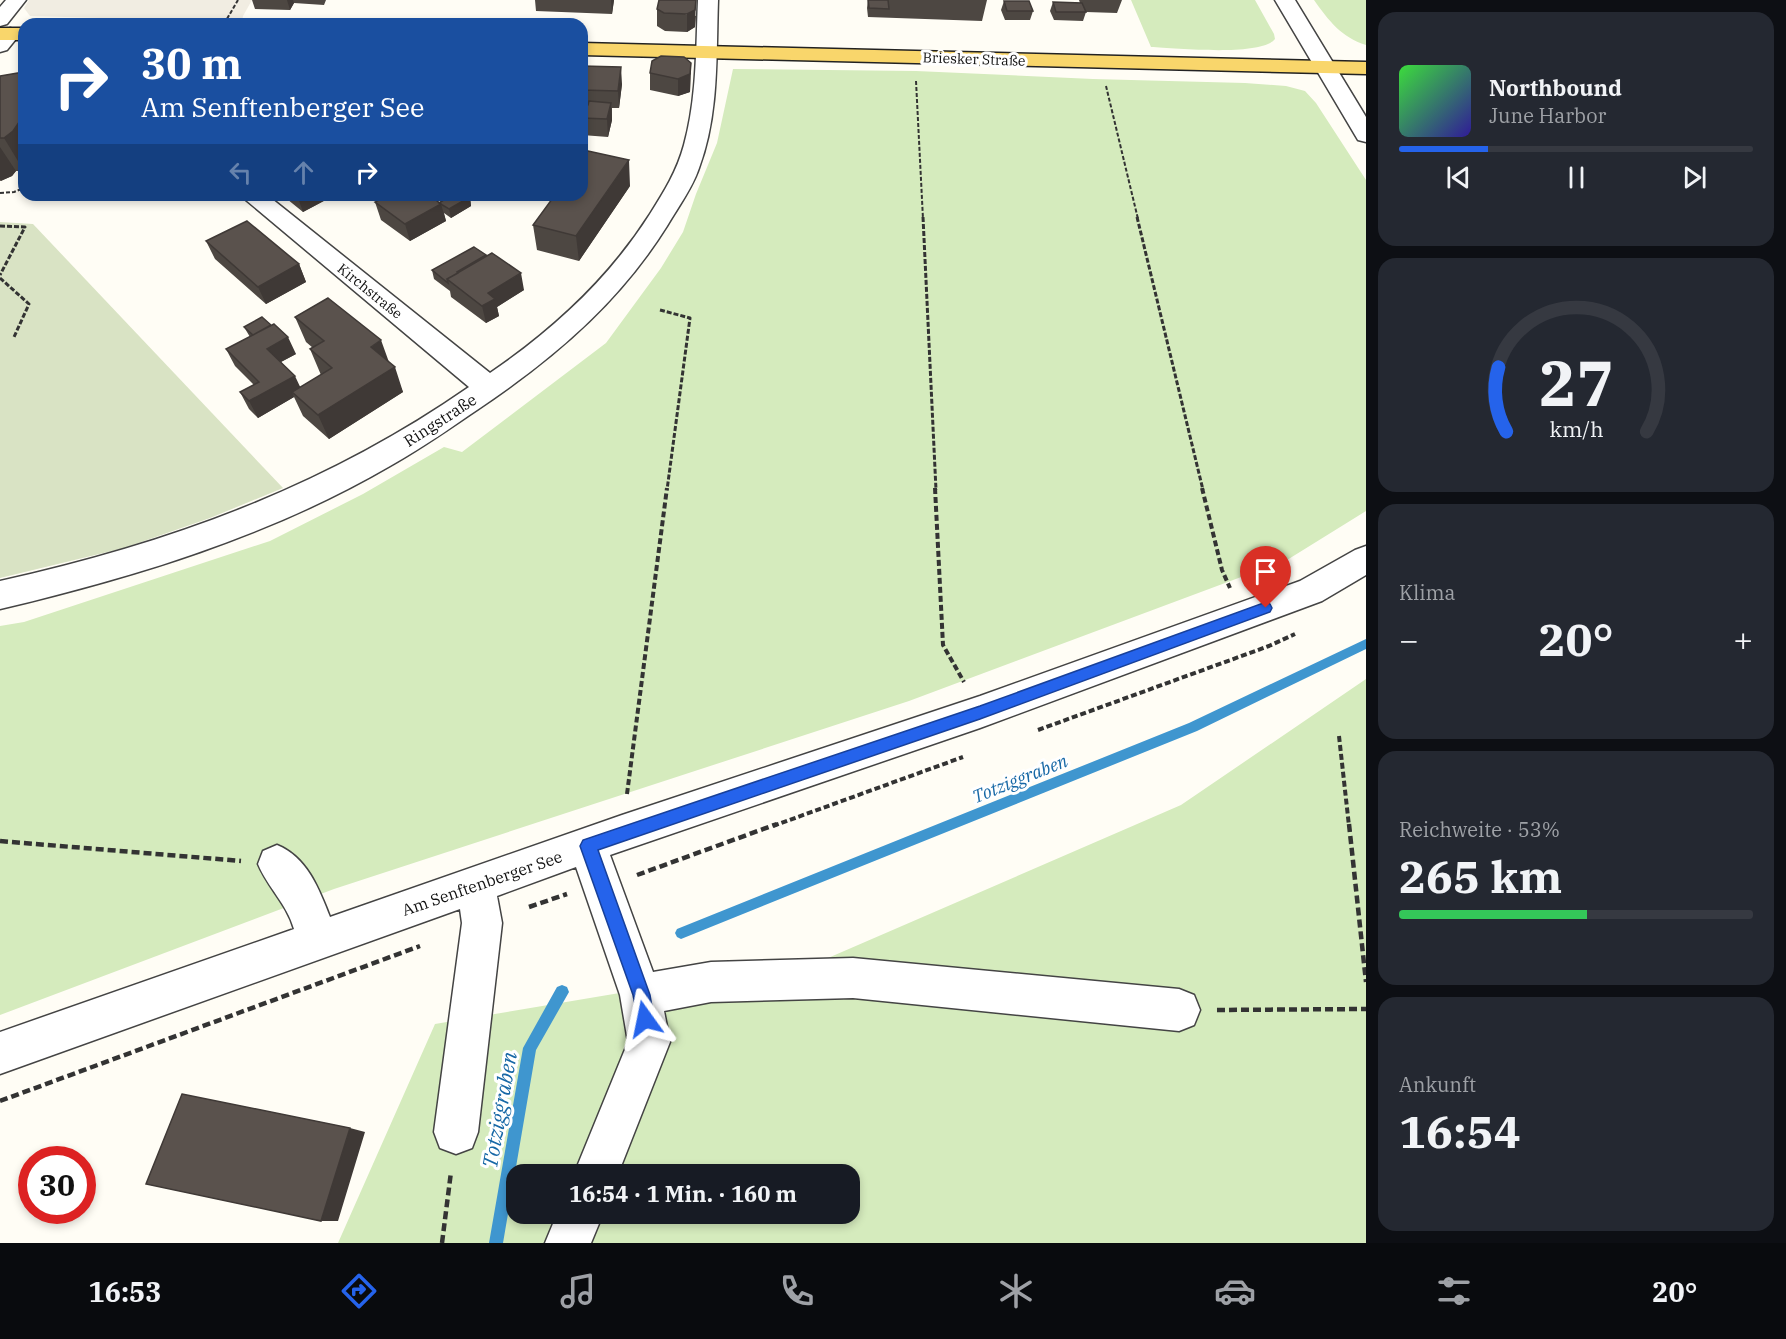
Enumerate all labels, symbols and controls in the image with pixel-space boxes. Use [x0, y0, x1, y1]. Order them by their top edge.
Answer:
text: 30 m [141, 36, 242, 91]
icon: right [42, 42, 120, 120]
street label: Briesker Straße [922, 48, 1026, 70]
text: Northbound [1489, 73, 1622, 102]
text: Am Senftenberger See [141, 89, 425, 124]
text: June Harbor [1489, 102, 1606, 129]
icon: left [224, 156, 257, 189]
icon: ahead [287, 156, 320, 189]
icon: right [350, 156, 383, 189]
icon: previous [1442, 161, 1475, 194]
icon: pause [1560, 161, 1593, 194]
icon: next [1678, 161, 1711, 194]
street label: Kirchstraße [334, 259, 406, 323]
text: 27 [1539, 342, 1613, 423]
street label: Ringstraße [400, 389, 480, 451]
text: km/h [1549, 416, 1603, 444]
pin [1240, 546, 1291, 608]
icon: arrive [1249, 555, 1282, 588]
text: Klima [1399, 579, 1455, 606]
text: 20° [1538, 610, 1614, 668]
text: − [1399, 618, 1419, 661]
text: + [1733, 618, 1753, 661]
water label: Totziggraben [969, 749, 1072, 808]
text: Reichweite · 53% [1399, 816, 1560, 843]
street label: Am Senftenberger See [399, 846, 565, 920]
text: 265 km [1399, 847, 1562, 905]
position arrow [613, 987, 677, 1051]
water label: Totziggraben [475, 1049, 523, 1170]
text: Ankunft [1399, 1071, 1476, 1098]
text: 16:54 [1399, 1102, 1521, 1160]
speed limit sign: 30 [18, 1146, 96, 1224]
text: 16:54 · 1 Min. · 160 m [569, 1179, 797, 1208]
icon: directions [338, 1270, 380, 1312]
icon: music [557, 1270, 599, 1312]
icon: phone [776, 1270, 818, 1312]
icon: climate [995, 1270, 1037, 1312]
icon: car [1214, 1270, 1256, 1312]
icon: filters [1433, 1270, 1475, 1312]
text: 16:53 [88, 1274, 161, 1309]
text: 20° [1652, 1274, 1697, 1309]

